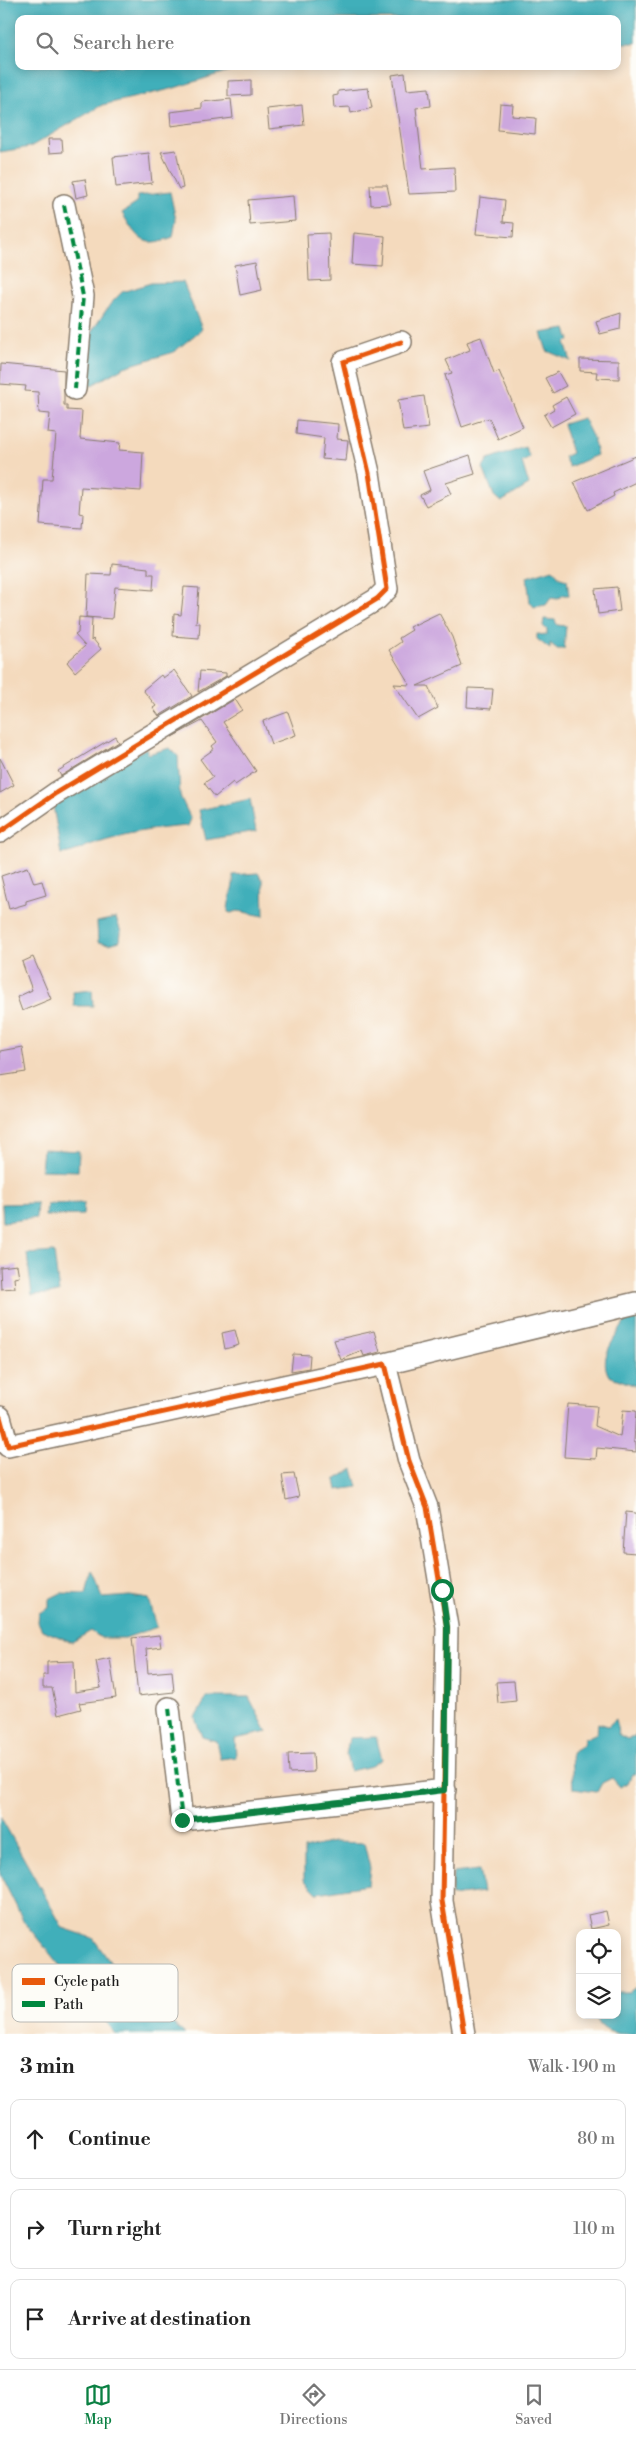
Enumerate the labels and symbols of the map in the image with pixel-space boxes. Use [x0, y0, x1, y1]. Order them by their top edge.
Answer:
route start [431, 1579, 454, 1602]
route end [171, 1809, 194, 1832]
legend [12, 1964, 178, 2022]
text: Cycle path [54, 1973, 120, 1991]
text: Path [54, 1996, 84, 2014]

